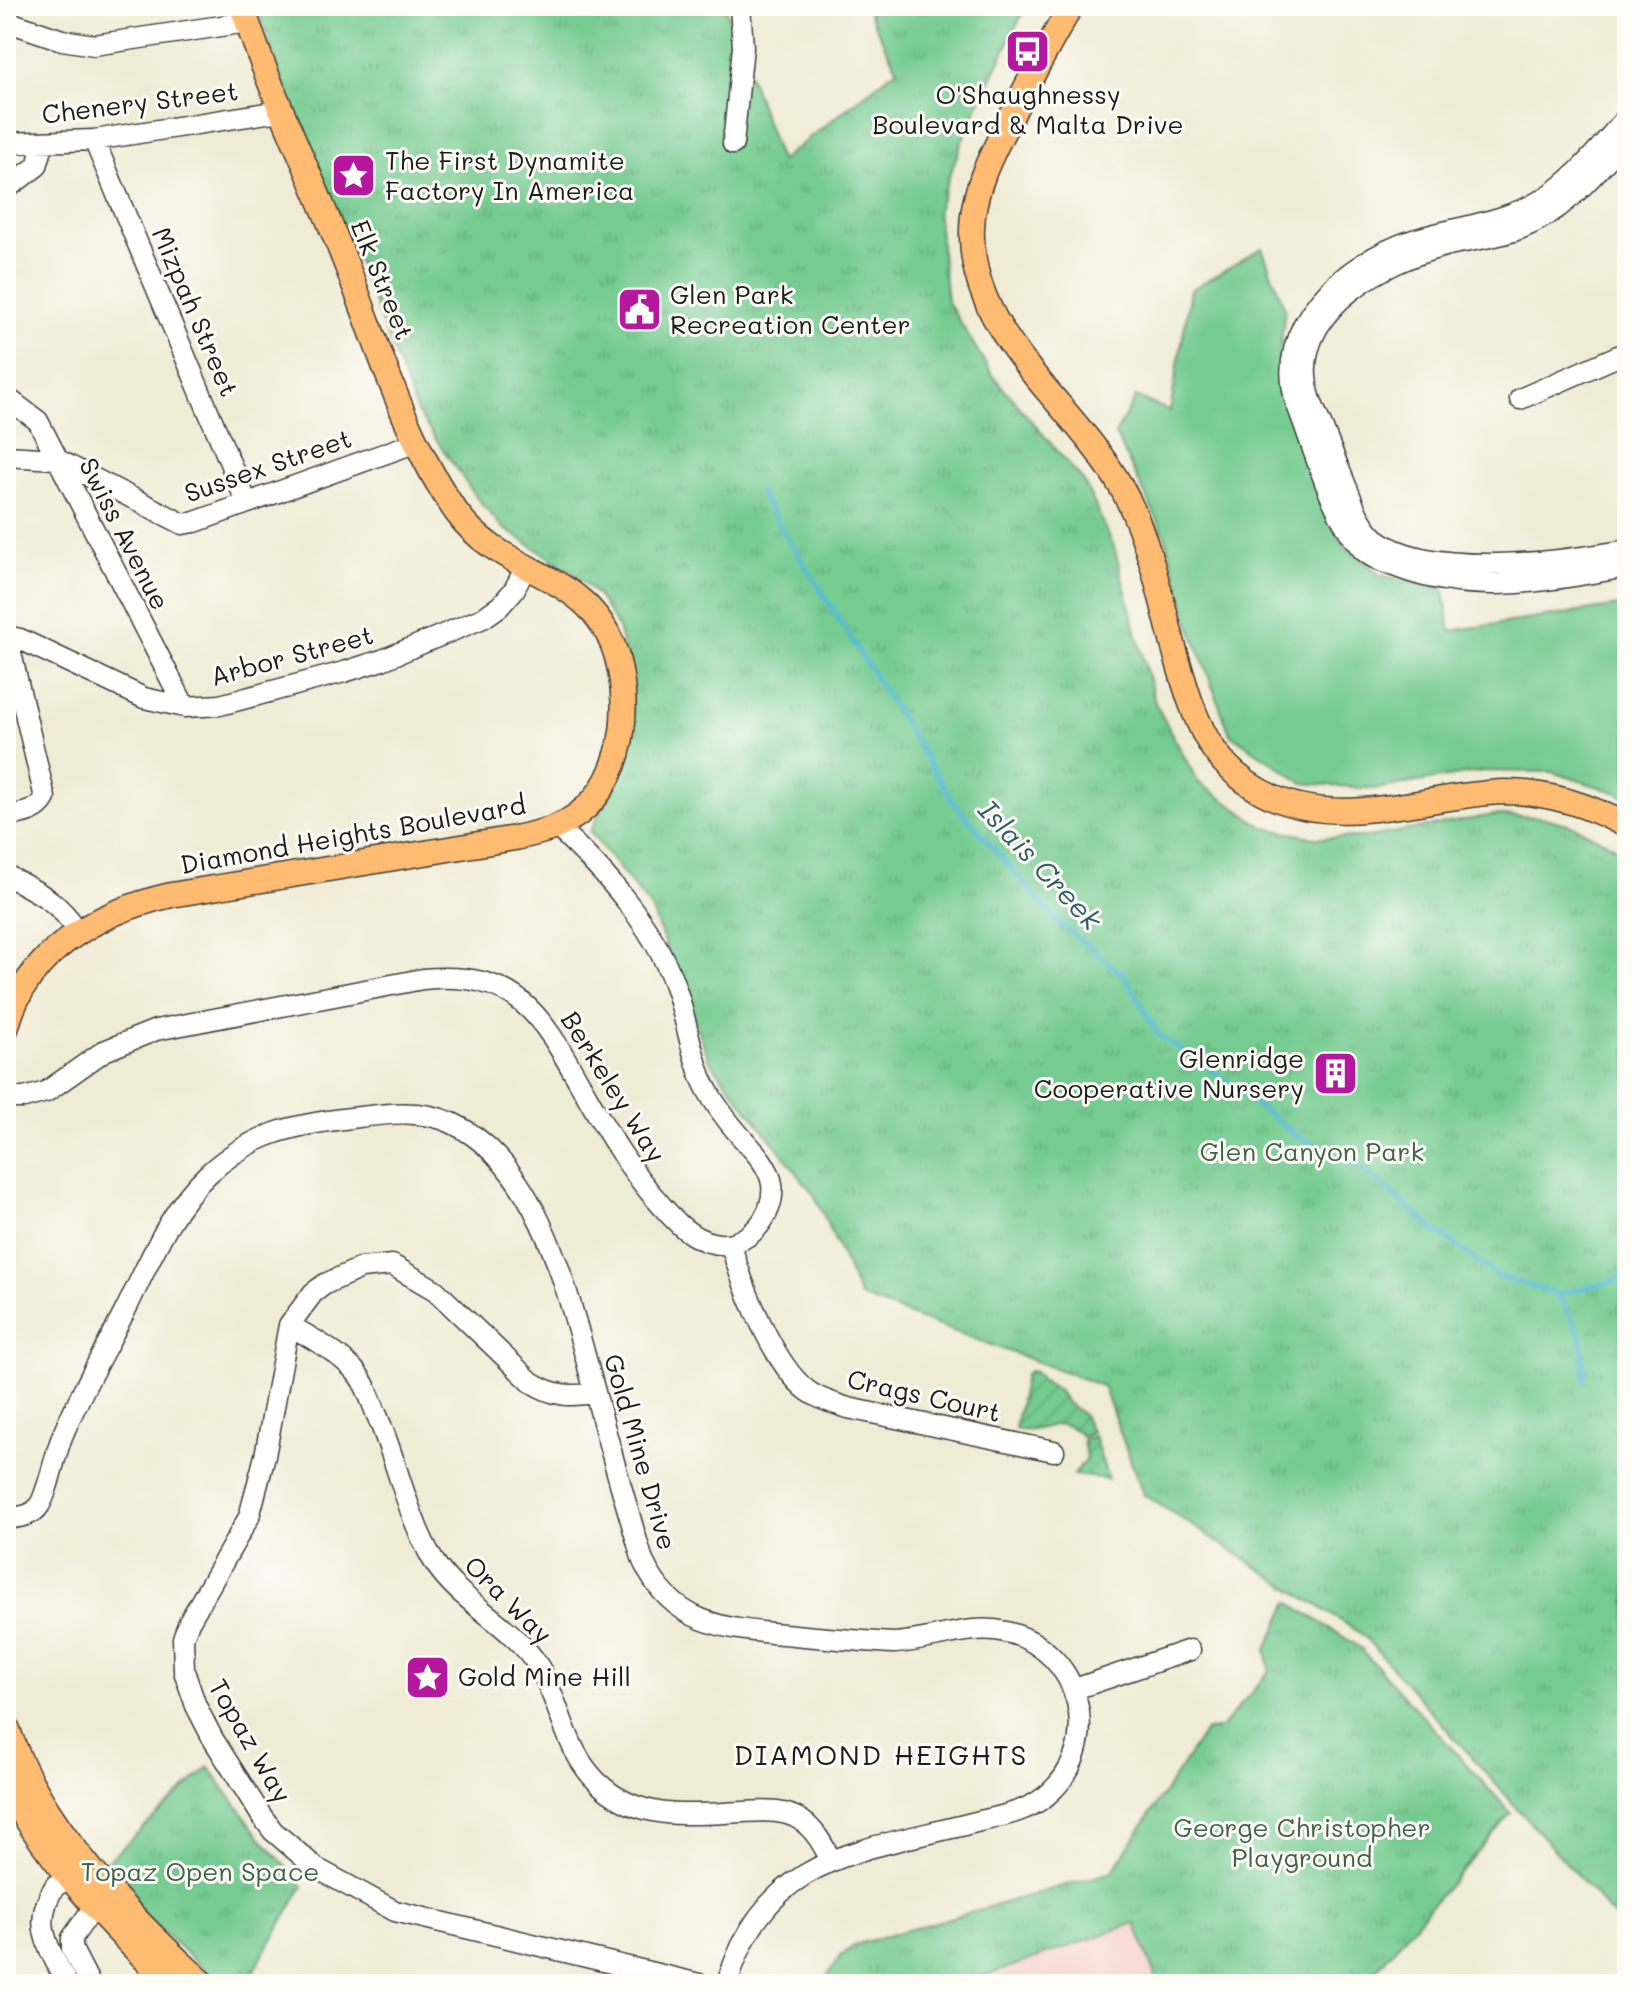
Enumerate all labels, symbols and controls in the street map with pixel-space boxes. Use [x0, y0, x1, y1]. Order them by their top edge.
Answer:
bus stop icon: O'Shaughnessy Boulevard & Malta Drive [1004, 28, 1052, 76]
street label: Chenery Street [40, 73, 240, 131]
place label: O'Shaughnessy Boulevard & Malta Drive [872, 77, 1184, 141]
place label: The First Dynamite Factory In America [385, 143, 634, 207]
place icon: The First Dynamite Factory In America [330, 152, 378, 200]
street label: Elk Street [344, 215, 422, 345]
street label: Mizpah Street [145, 222, 247, 402]
place label: Glen Park Recreation Center [670, 277, 911, 341]
public building icon: Glen Park Recreation Center [615, 286, 663, 334]
street label: Sussex Street [180, 421, 356, 510]
street label: Swiss Avenue [72, 452, 178, 615]
street label: Arbor Street [207, 617, 377, 693]
street label: Diamond Heights Boulevard [178, 787, 528, 881]
water label: Islais Creek [971, 792, 1111, 938]
street label: Berkeley Way [554, 1004, 674, 1169]
place label: Glenridge Cooperative Nursery [1034, 1041, 1304, 1105]
building icon: Glenridge Cooperative Nursery [1311, 1050, 1359, 1098]
park label: Glen Canyon Park [1200, 1134, 1424, 1168]
street label: Gold Mine Drive [597, 1350, 685, 1554]
street label: Crags Court [844, 1361, 1004, 1429]
street label: Ora Way [458, 1548, 560, 1650]
place icon: Gold Mine Hill [403, 1653, 451, 1701]
place label: Gold Mine Hill [458, 1659, 631, 1693]
street label: Topaz Way [202, 1672, 300, 1809]
district label: DIAMOND HEIGHTS [734, 1736, 1028, 1772]
park label: George Christopher Playground [1174, 1810, 1430, 1874]
park label: Topaz Open Space [81, 1854, 319, 1888]

